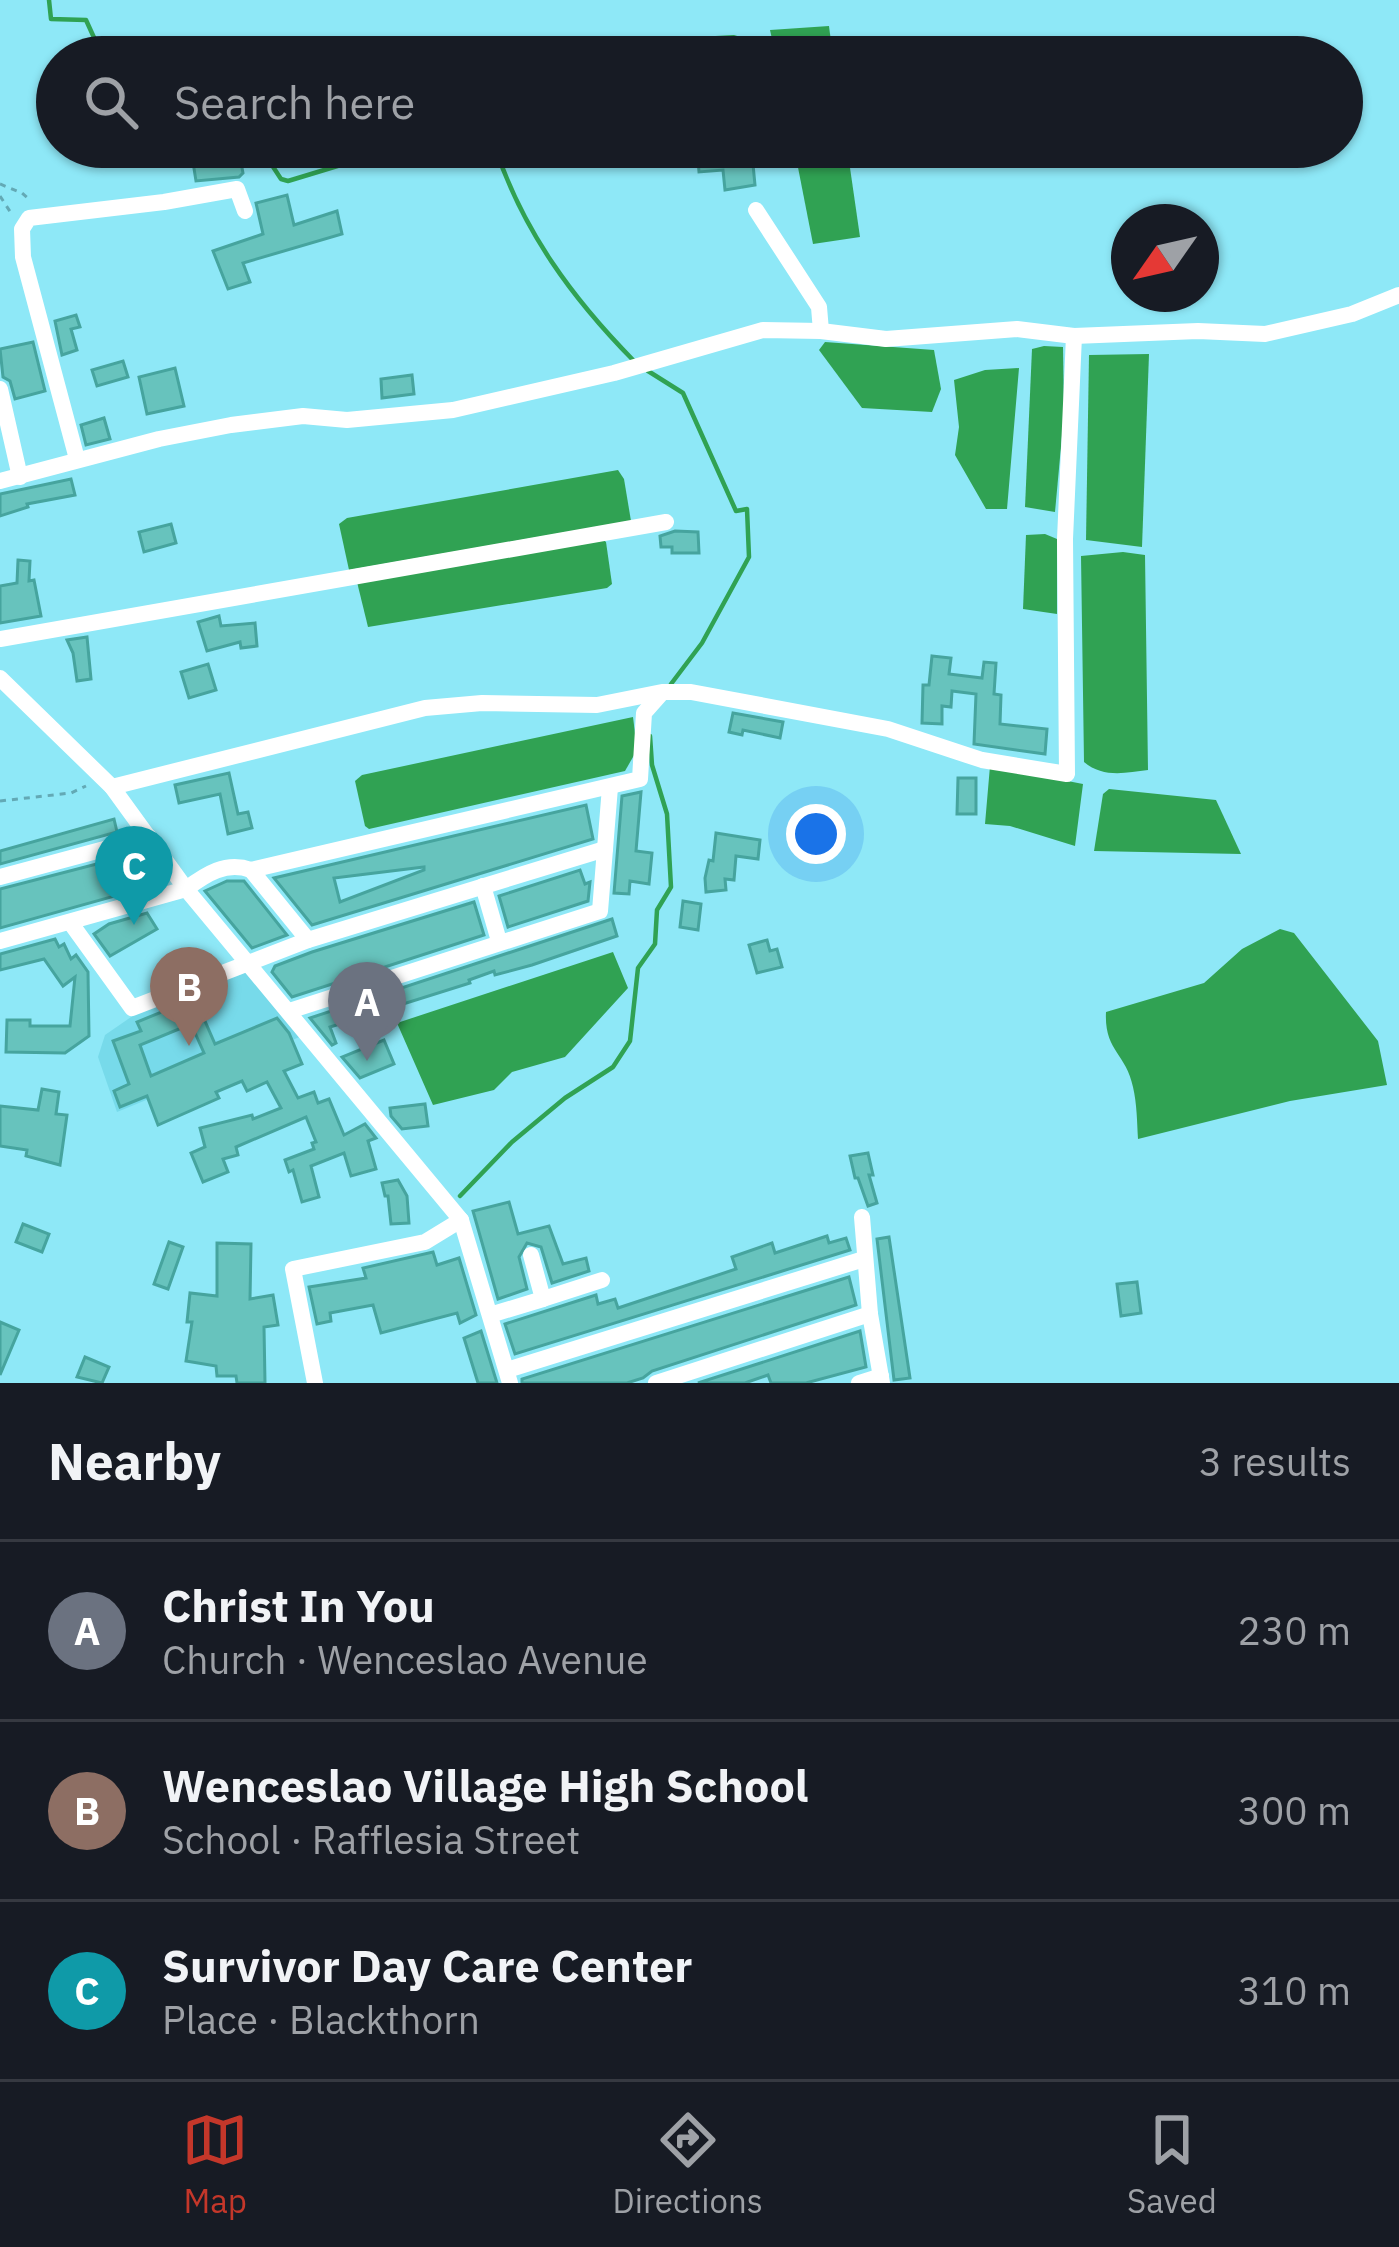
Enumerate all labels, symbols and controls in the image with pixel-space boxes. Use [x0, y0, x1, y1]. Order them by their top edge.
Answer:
search box [36, 36, 1363, 168]
icon: search [78, 69, 144, 135]
text: Search here [174, 73, 415, 131]
north arrow [1111, 204, 1219, 312]
your location [786, 804, 846, 864]
pin: C [95, 826, 173, 925]
pin: B [150, 947, 228, 1046]
pin: A [328, 962, 406, 1061]
text: Nearby [48, 1428, 221, 1494]
text: 3 results [1199, 1436, 1351, 1487]
text: Christ In You [162, 1576, 435, 1634]
text: A [74, 1605, 100, 1656]
text: 230 m [1238, 1605, 1351, 1656]
text: Church · Wenceslao Avenue [162, 1634, 648, 1685]
text: Wenceslao Village High School [162, 1756, 808, 1814]
text: B [74, 1785, 100, 1836]
text: 300 m [1238, 1785, 1351, 1836]
text: School · Rafflesia Street [162, 1814, 580, 1865]
text: Survivor Day Care Center [162, 1936, 692, 1994]
text: C [74, 1965, 100, 2016]
text: 310 m [1238, 1965, 1351, 2016]
text: Place · Blackthorn [162, 1994, 480, 2045]
tab: Map [182, 2107, 248, 2222]
tab: Directions [613, 2107, 763, 2222]
tab: Saved [1127, 2107, 1217, 2222]

